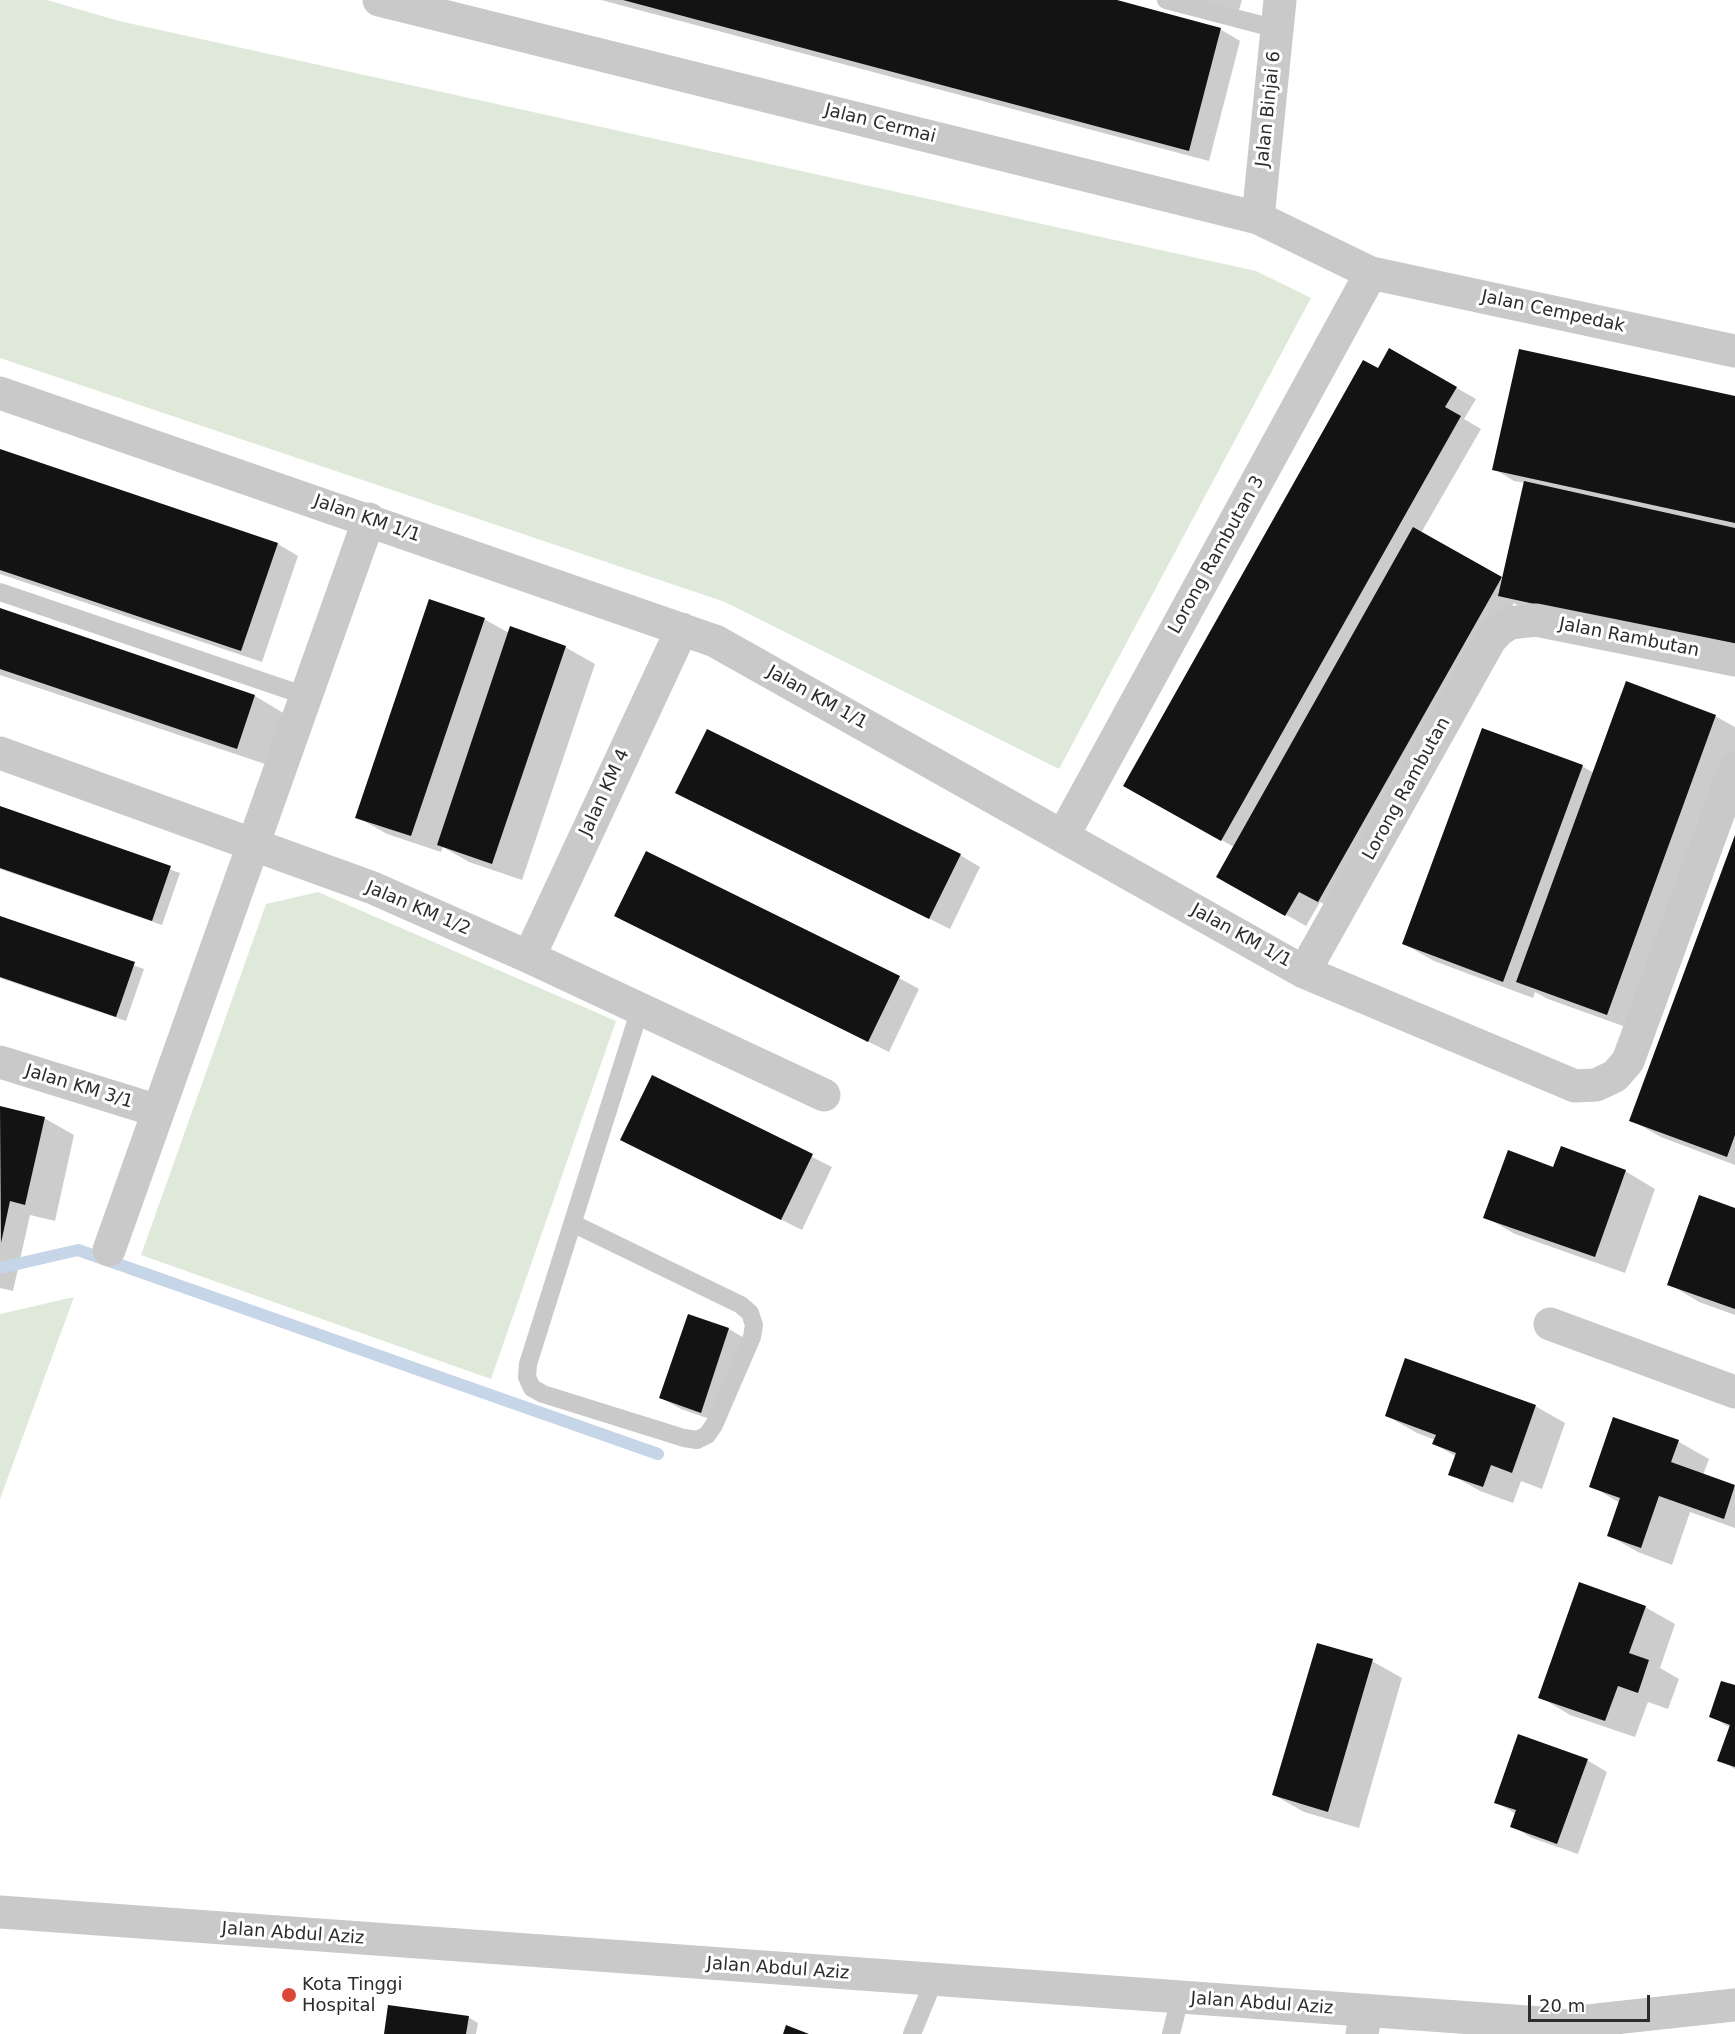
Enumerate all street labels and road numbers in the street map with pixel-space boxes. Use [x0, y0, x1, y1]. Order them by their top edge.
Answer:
street label: Jalan Binjai 6 [1252, 50, 1286, 168]
street label: Jalan Cermai [822, 100, 938, 148]
street label: Jalan Cempedak [1479, 286, 1627, 338]
street label: Lorong Rambutan 3 [1165, 472, 1269, 638]
street label: Jalan KM 1/1 [311, 491, 423, 547]
street label: Jalan Rambutan [1557, 614, 1701, 662]
street label: Jalan KM 1/1 [763, 662, 871, 734]
street label: Lorong Rambutan [1359, 714, 1455, 864]
street label: Jalan KM 4 [575, 746, 635, 840]
street label: Jalan KM 1/2 [362, 877, 474, 941]
street label: Jalan KM 1/1 [1187, 900, 1295, 972]
street label: Jalan KM 3/1 [23, 1060, 135, 1114]
street label: Jalan Abdul Aziz [221, 1918, 365, 1950]
street label: Jalan Abdul Aziz [706, 1953, 850, 1985]
street label: Jalan Abdul Aziz [1190, 1988, 1334, 2020]

